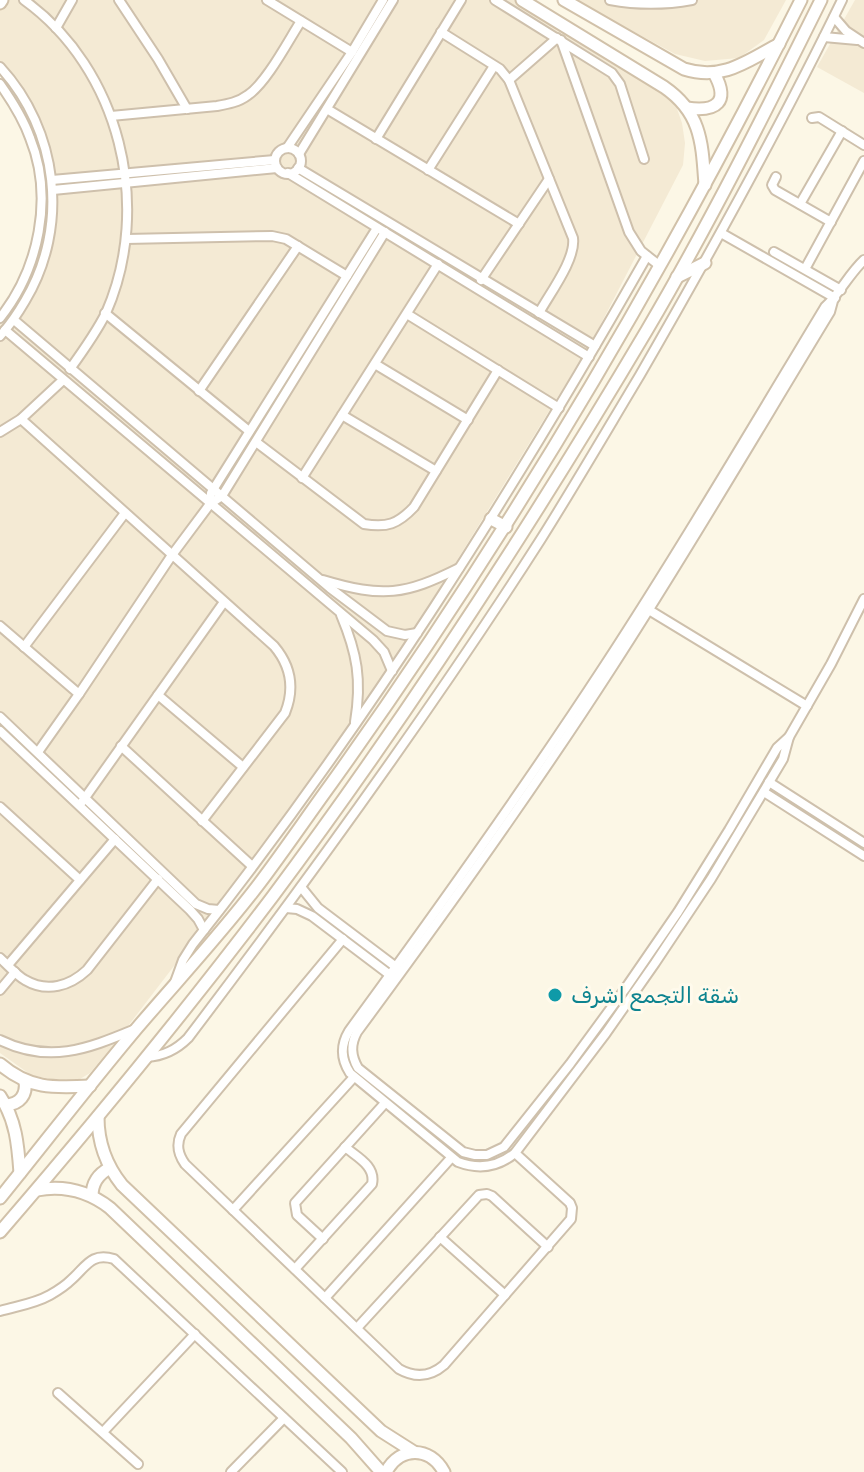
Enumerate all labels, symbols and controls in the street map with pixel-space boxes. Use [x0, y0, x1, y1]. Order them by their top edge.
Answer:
place label: شقة التجمع اشرف [571, 982, 739, 1012]
marker: شقة التجمع اشرف [546, 986, 564, 1004]

